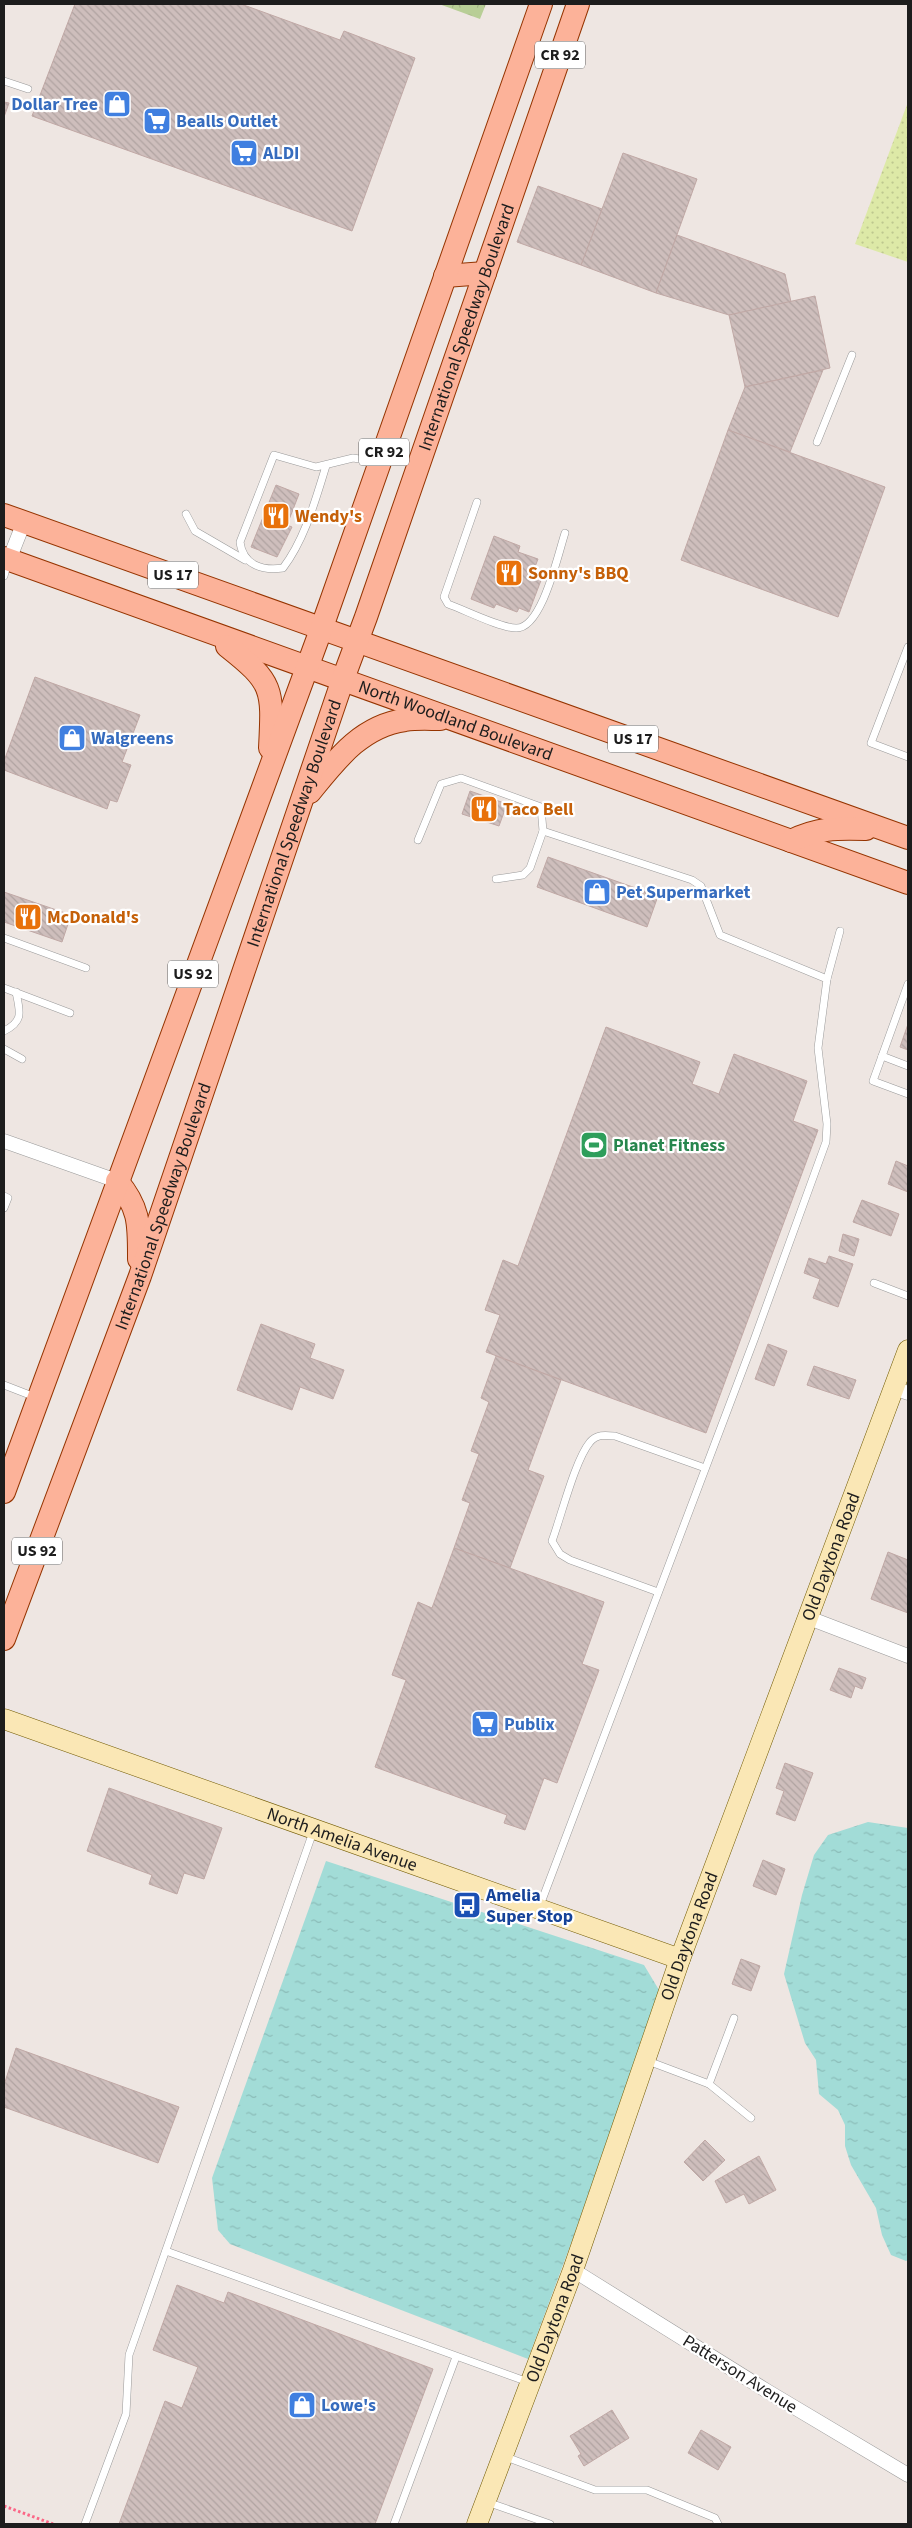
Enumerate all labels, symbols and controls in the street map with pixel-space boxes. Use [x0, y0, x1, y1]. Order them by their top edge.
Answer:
road number: CR 92 [535, 42, 585, 68]
shop icon: Dollar Tree [102, 89, 132, 119]
place label: Dollar Tree [11, 92, 98, 117]
supermarket icon: Bealls Outlet [142, 106, 172, 136]
place label: Bealls Outlet [176, 109, 278, 134]
supermarket icon: ALDI [229, 138, 259, 168]
place label: ALDI [262, 141, 300, 166]
street label: International Speedway Boulevard [412, 200, 521, 454]
road number: CR 92 [359, 438, 409, 466]
restaurant icon: Wendy's [261, 501, 291, 531]
place label: Wendy's [295, 504, 362, 529]
restaurant icon: Sonny's BBQ [494, 558, 524, 588]
place label: Sonny's BBQ [528, 561, 629, 586]
road number: US 17 [148, 562, 198, 588]
street label: North Woodland Boulevard [355, 674, 556, 767]
street label: International Speedway Boulevard [240, 696, 348, 950]
shop icon: Walgreens [57, 723, 87, 753]
place label: Walgreens [91, 726, 174, 751]
road number: US 17 [608, 726, 658, 752]
restaurant icon: Taco Bell [469, 794, 499, 824]
place label: Taco Bell [503, 797, 573, 822]
shop icon: Pet Supermarket [582, 877, 612, 907]
place label: Pet Supermarket [616, 880, 751, 905]
restaurant icon: McDonald's [13, 902, 43, 932]
place label: McDonald's [47, 905, 139, 930]
road number: US 92 [168, 961, 218, 988]
street label: International Speedway Boulevard [108, 1079, 217, 1333]
sports icon: Planet Fitness [579, 1130, 609, 1160]
place label: Planet Fitness [613, 1133, 725, 1158]
street label: Old Daytona Road [795, 1489, 866, 1625]
road number: US 92 [12, 1538, 62, 1564]
supermarket icon: Publix [470, 1709, 500, 1739]
place label: Publix [504, 1712, 555, 1737]
street label: North Amelia Avenue [264, 1801, 421, 1877]
street label: Old Daytona Road [654, 1868, 724, 2004]
place label: Amelia Super Stop [485, 1883, 573, 1929]
bus stop icon: Amelia Super Stop [452, 1890, 482, 1920]
street label: Old Daytona Road [519, 2251, 590, 2386]
street label: Patterson Avenue [678, 2329, 802, 2419]
shop icon: Lowe's [287, 2390, 317, 2420]
place label: Lowe's [321, 2393, 376, 2418]

